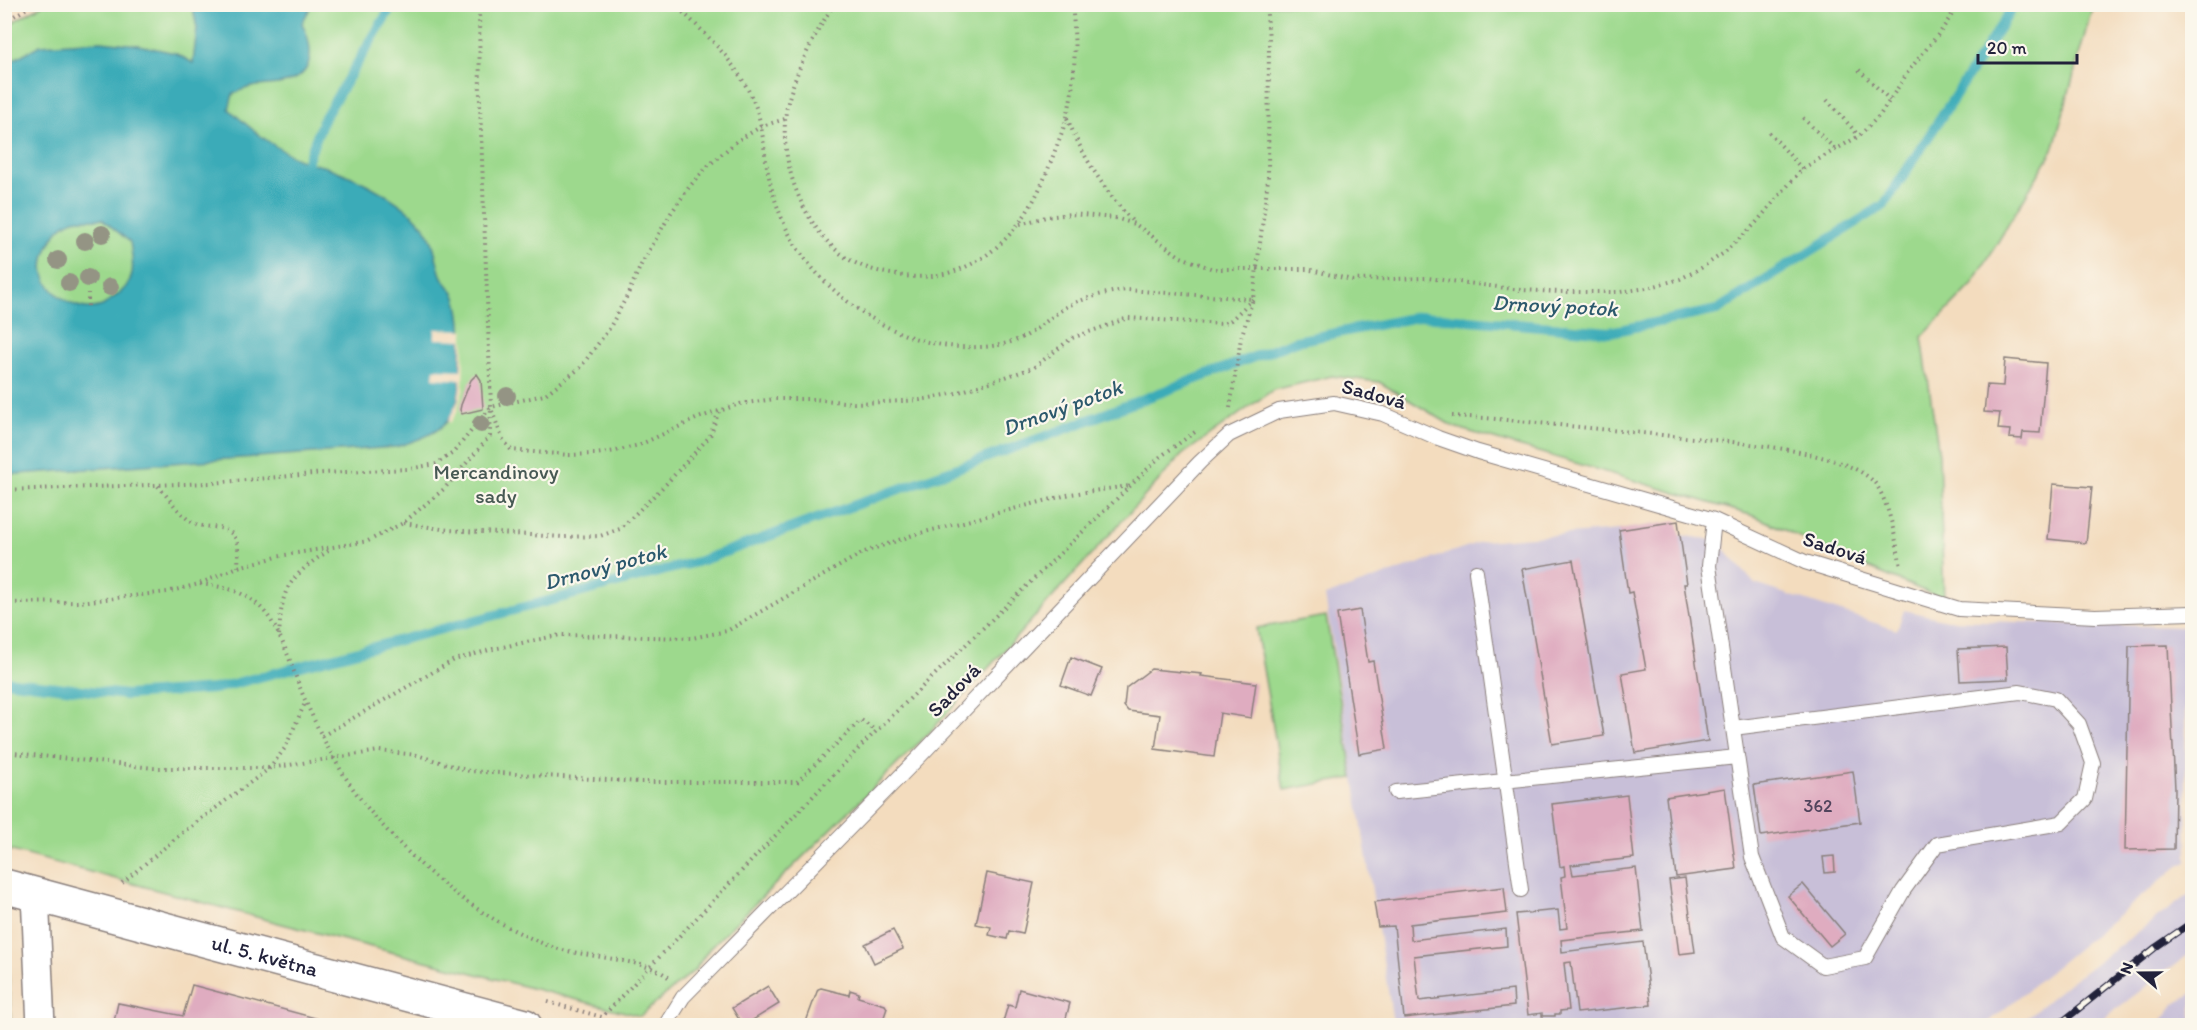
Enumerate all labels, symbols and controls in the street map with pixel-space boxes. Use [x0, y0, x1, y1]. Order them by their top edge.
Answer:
scale bar [1978, 27, 2077, 65]
text: 20 m [1987, 37, 2027, 59]
water label: Drnový potok [1492, 289, 1620, 322]
water label: Drnový potok [999, 373, 1127, 442]
street label: Sadová [1339, 373, 1409, 414]
park label: Mercandinovy sady [433, 459, 559, 508]
street label: Sadová [1800, 525, 1870, 570]
water label: Drnový potok [541, 537, 671, 596]
street label: Sadová [922, 657, 985, 722]
house number: 362 [1804, 795, 1833, 817]
street label: ul. 5. května [209, 929, 321, 982]
north arrow [2110, 943, 2170, 1003]
text: N [2116, 960, 2137, 976]

